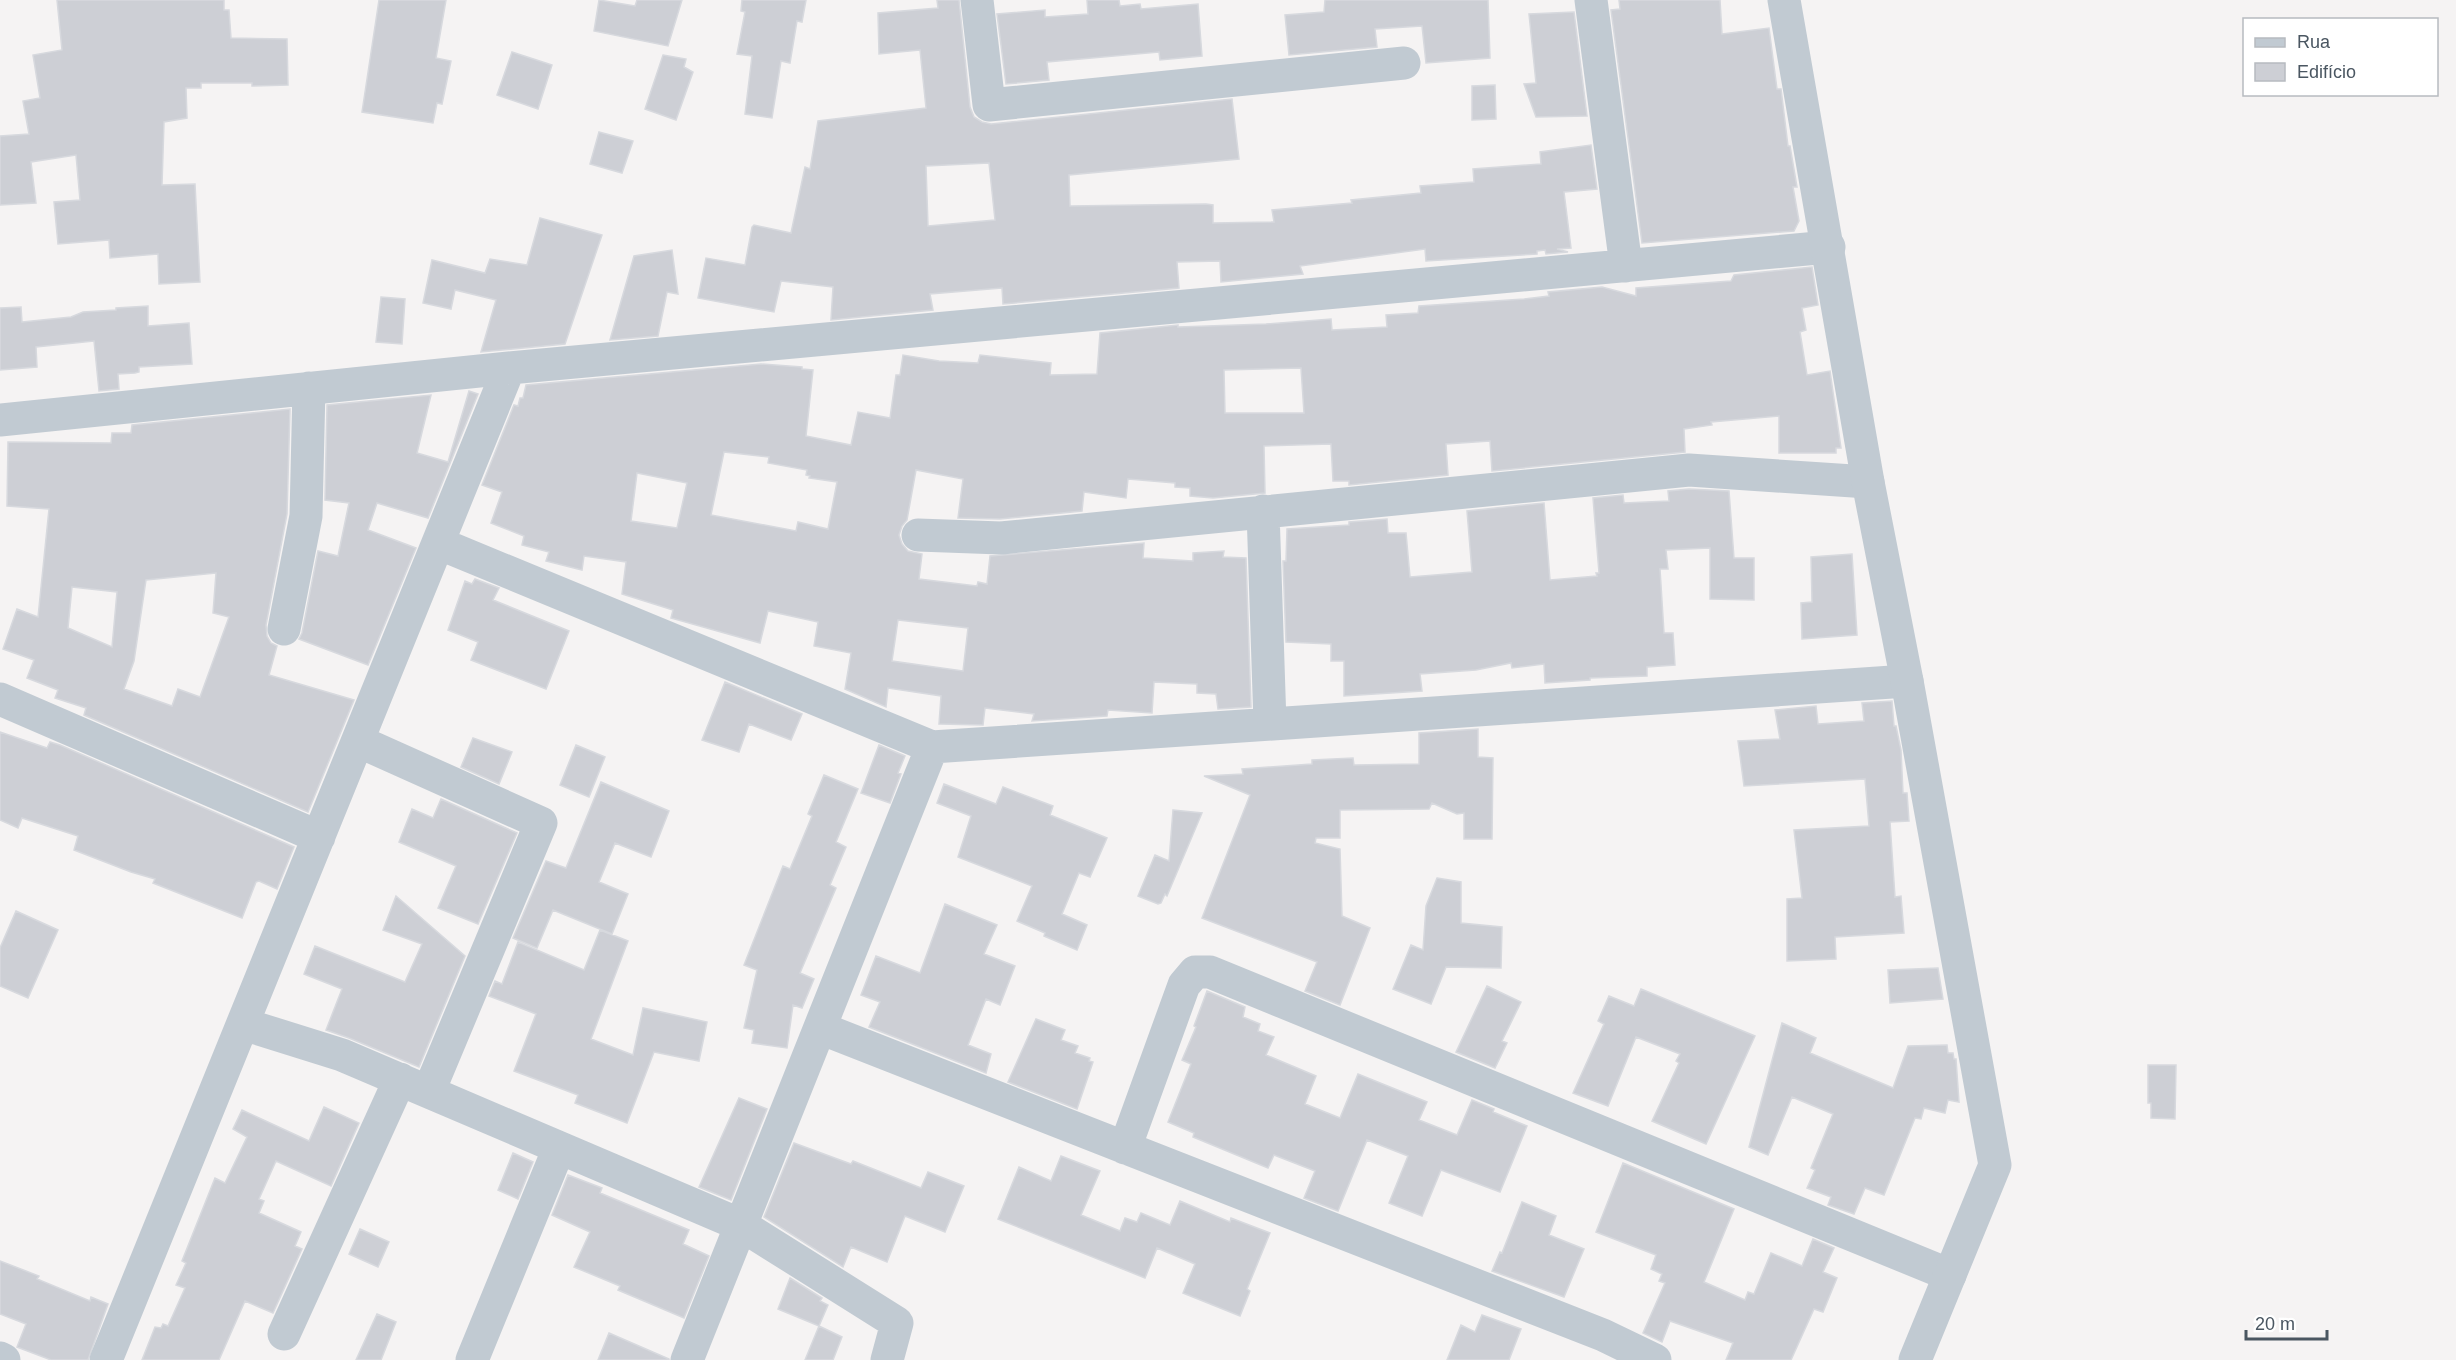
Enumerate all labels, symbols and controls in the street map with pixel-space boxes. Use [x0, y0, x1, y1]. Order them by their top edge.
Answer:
legend [2243, 18, 2438, 96]
text: Rua [2297, 32, 2331, 52]
text: Edifício [2297, 62, 2356, 82]
scale bar [2246, 1303, 2327, 1341]
text: 20 m [2255, 1314, 2295, 1334]

